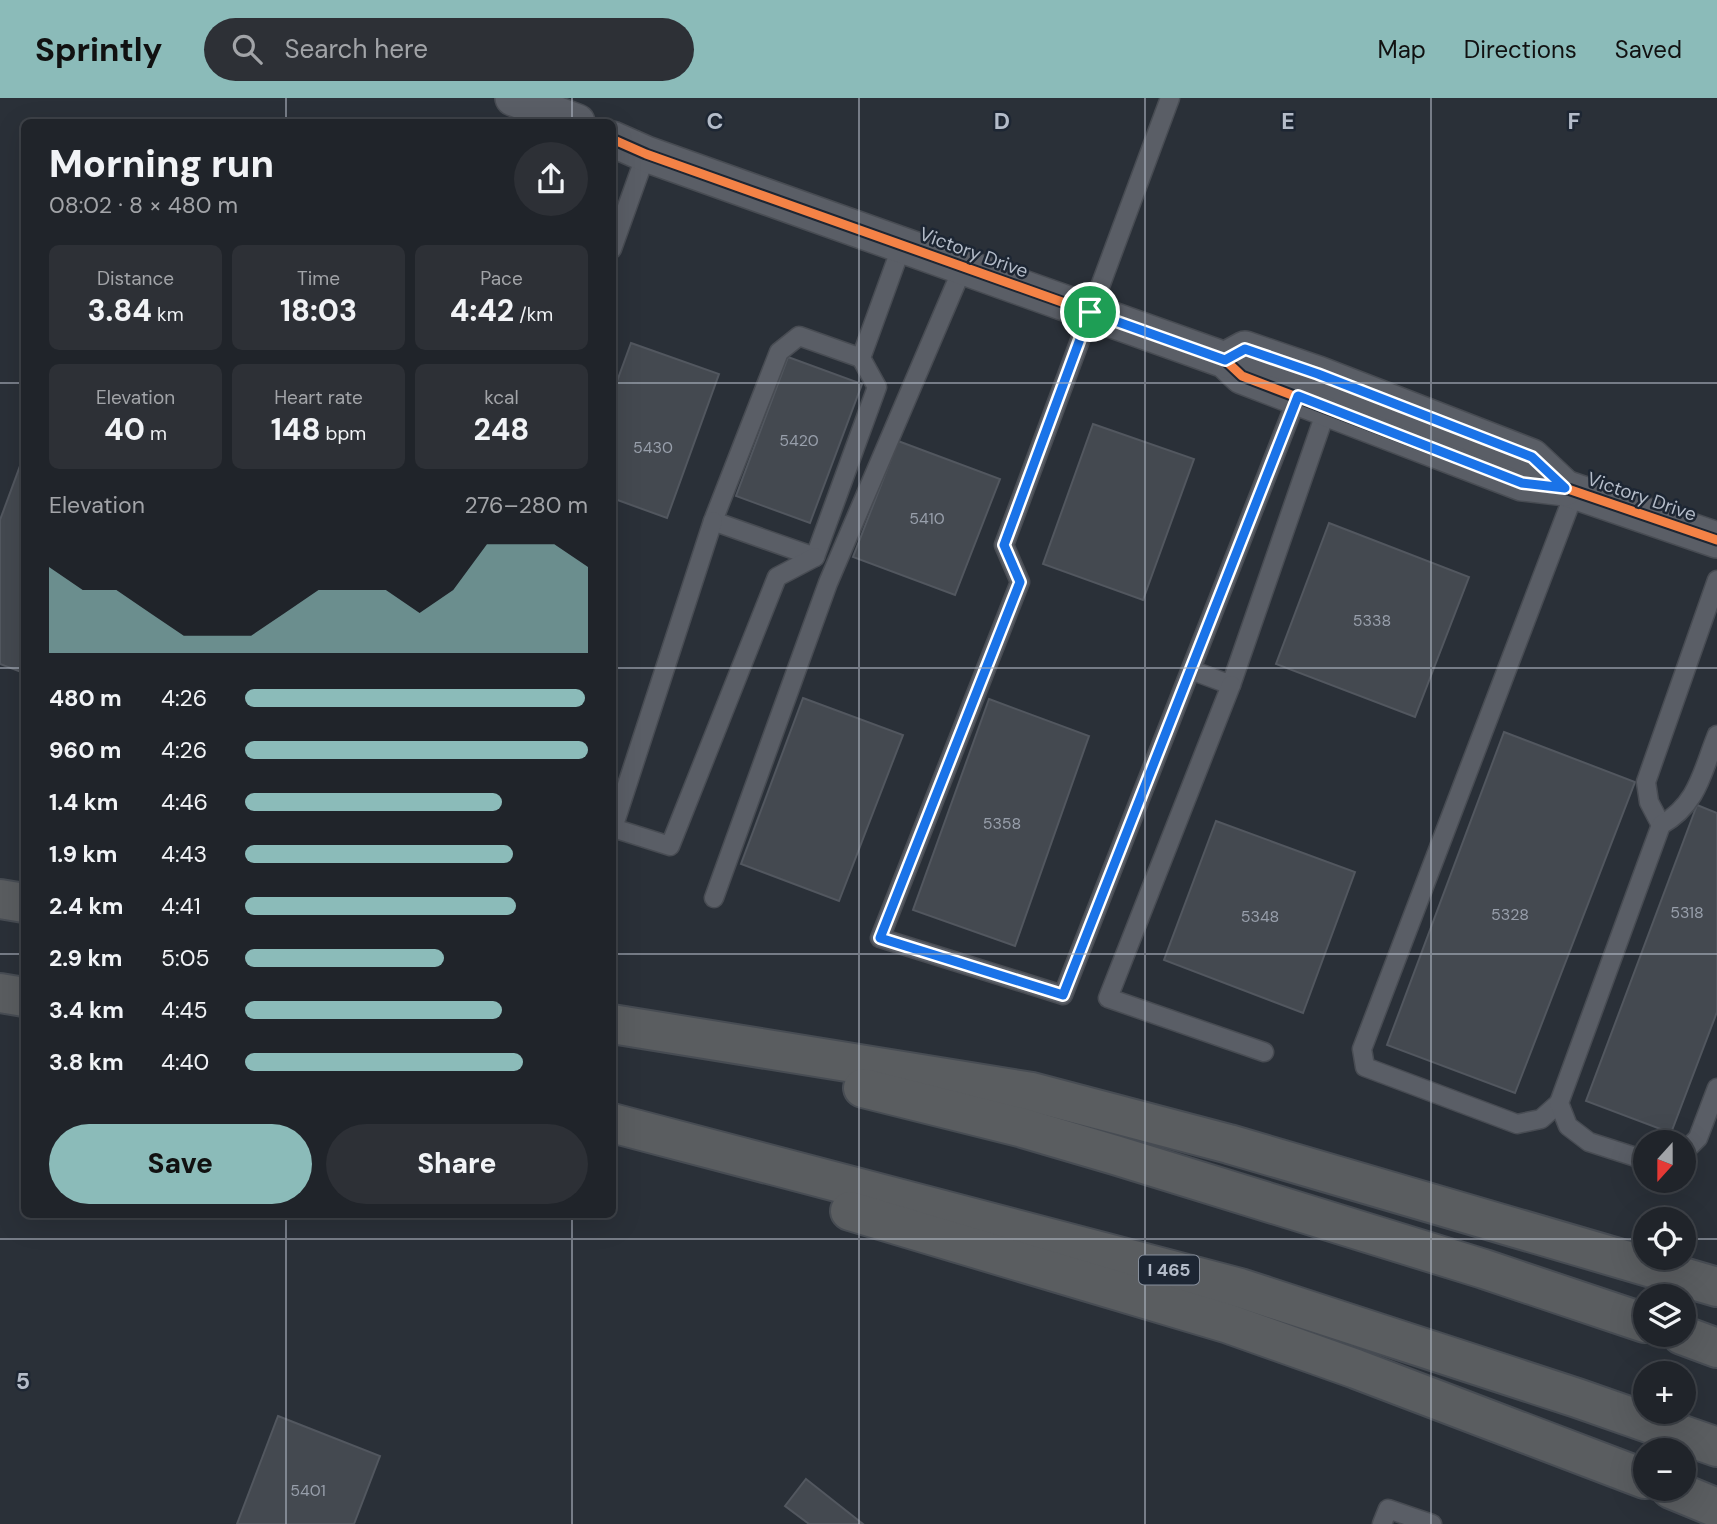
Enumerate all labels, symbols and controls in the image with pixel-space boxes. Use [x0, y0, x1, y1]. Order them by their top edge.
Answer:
search box [204, 18, 694, 81]
text: Sprintly [35, 28, 162, 71]
icon: search [228, 30, 266, 68]
text: Search here [284, 32, 428, 66]
text: Map [1378, 34, 1426, 65]
text: Directions [1464, 34, 1577, 65]
text: Saved [1615, 34, 1682, 65]
text: C [707, 106, 723, 136]
text: D [994, 106, 1010, 136]
text: E [1281, 106, 1295, 136]
text: F [1568, 106, 1581, 136]
text: Morning run [49, 139, 274, 189]
button: share [514, 142, 588, 216]
text: 08:02 · 8 × 480 m [49, 190, 238, 220]
street label: Victory Drive [916, 221, 1032, 284]
text: Distance [97, 266, 174, 291]
text: Time [297, 266, 340, 291]
text: Pace [480, 266, 523, 291]
pin [1060, 282, 1120, 342]
text: 3.84 [87, 291, 152, 330]
text: 18:03 [280, 291, 357, 330]
text: 4:42 [450, 291, 514, 330]
icon: arrive [1071, 293, 1109, 331]
text: km [152, 302, 184, 327]
text: /km [514, 302, 553, 327]
text: Elevation [96, 385, 175, 410]
text: Heart rate [274, 385, 363, 410]
text: kcal [484, 385, 519, 410]
text: 40 [104, 410, 145, 449]
text: 148 [271, 410, 321, 449]
text: 248 [474, 410, 529, 449]
text: m [145, 421, 167, 446]
text: bpm [321, 421, 366, 446]
house number: 5420 [779, 430, 819, 451]
house number: 5430 [633, 437, 673, 458]
street label: Victory Drive [1584, 466, 1700, 527]
text: Elevation [49, 490, 145, 520]
text: 276–280 m [464, 490, 588, 520]
house number: 5410 [909, 508, 945, 529]
house number: 5338 [1353, 610, 1391, 631]
text: 480 m [49, 683, 122, 713]
text: 4:26 [161, 683, 207, 713]
text: 960 m [49, 735, 121, 765]
text: 4:26 [161, 735, 207, 765]
text: 1.4 km [49, 787, 118, 817]
text: 4:46 [161, 787, 208, 817]
house number: 5358 [983, 813, 1021, 834]
text: 1.9 km [49, 839, 117, 869]
text: 4:43 [161, 839, 207, 869]
text: 2.4 km [49, 891, 123, 921]
text: 4:41 [161, 891, 201, 921]
house number: 5318 [1670, 902, 1704, 923]
house number: 5328 [1491, 904, 1529, 925]
house number: 5348 [1241, 906, 1279, 927]
text: 2.9 km [49, 943, 122, 973]
text: 5:05 [161, 943, 209, 973]
text: 3.4 km [49, 995, 124, 1025]
text: 4:45 [161, 995, 208, 1025]
text: 3.8 km [49, 1047, 124, 1077]
text: 4:40 [161, 1047, 209, 1077]
button: Save [49, 1124, 312, 1204]
button: Share [326, 1124, 588, 1204]
north arrow [1633, 1130, 1696, 1194]
map controls [1633, 1130, 1696, 1501]
button: locate [1633, 1207, 1696, 1270]
road number: I 465 [1139, 1255, 1199, 1284]
button: layers [1633, 1284, 1696, 1347]
button: + [1633, 1361, 1696, 1424]
text: 5 [16, 1366, 30, 1396]
button: − [1633, 1438, 1696, 1501]
house number: 5401 [290, 1480, 326, 1501]

